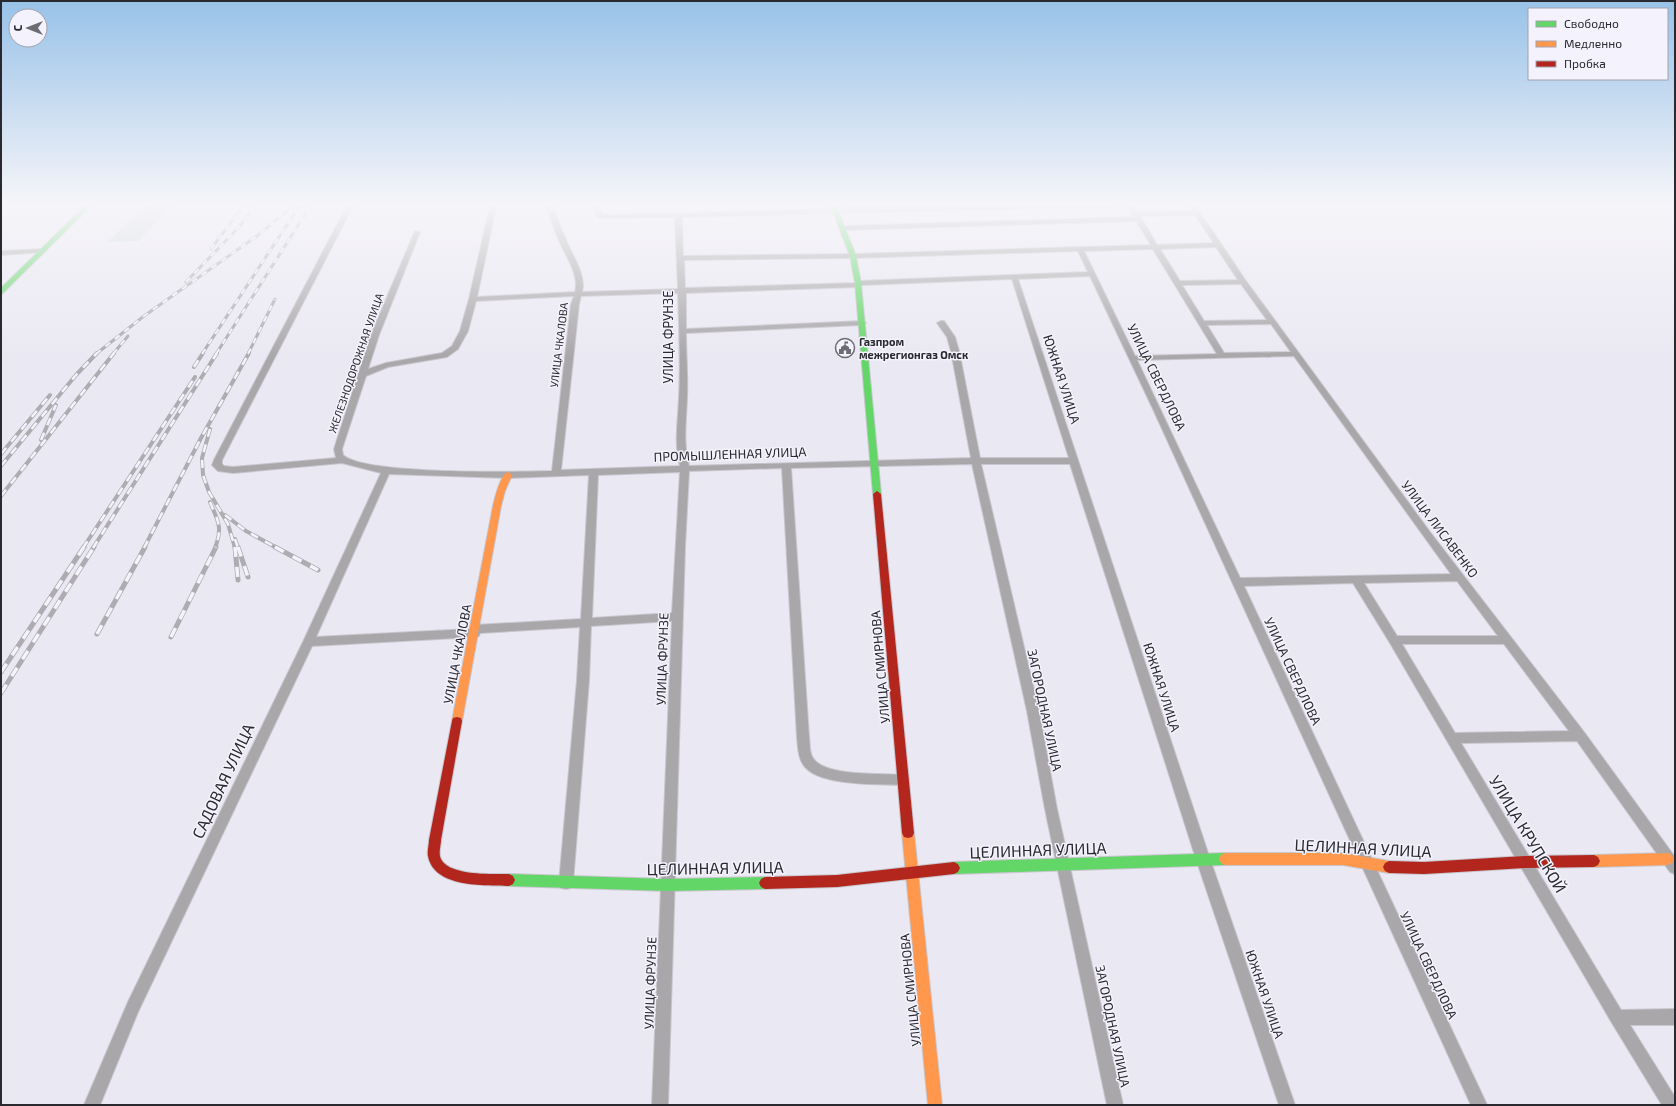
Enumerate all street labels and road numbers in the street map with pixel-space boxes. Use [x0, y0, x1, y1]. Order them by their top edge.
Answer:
street label: ЖЕЛЕЗНОДОРОЖНАЯ УЛИЦА [325, 291, 386, 434]
street label: УЛИЦА ФРУНЗЕ [660, 291, 676, 383]
street label: УЛИЦА ЧКАЛОВА [547, 301, 570, 388]
street label: УЛИЦА СВЕРДЛОВА [1124, 321, 1190, 433]
street label: ЮЖНАЯ УЛИЦА [1040, 332, 1084, 426]
street label: ПРОМЫШЛЕННАЯ УЛИЦА [653, 443, 807, 465]
street label: УЛИЦА ЛИСАВЕНКО [1398, 477, 1482, 581]
street label: УЛИЦА ЧКАЛОВА [439, 603, 475, 705]
street label: УЛИЦА СМИРНОВА [867, 610, 893, 724]
street label: УЛИЦА ФРУНЗЕ [652, 612, 672, 706]
street label: УЛИЦА СВЕРДЛОВА [1261, 615, 1325, 727]
street label: ЮЖНАЯ УЛИЦА [1140, 640, 1184, 734]
street label: ЗАГОРОДНАЯ УЛИЦА [1024, 647, 1066, 773]
street label: САДОВАЯ УЛИЦА [188, 720, 258, 841]
street label: УЛИЦА КРУПСКОЙ [1486, 772, 1571, 896]
street label: ЦЕЛИННАЯ УЛИЦА [1294, 834, 1432, 861]
street label: ЦЕЛИННАЯ УЛИЦА [969, 838, 1107, 861]
street label: ЦЕЛИННАЯ УЛИЦА [646, 857, 784, 878]
street label: УЛИЦА СВЕРДЛОВА [1397, 909, 1461, 1021]
street label: УЛИЦА СМИРНОВА [896, 933, 924, 1047]
street label: УЛИЦА ФРУНЗЕ [640, 936, 660, 1030]
street label: ЮЖНАЯ УЛИЦА [1242, 948, 1288, 1040]
street label: ЗАГОРОДНАЯ УЛИЦА [1092, 963, 1134, 1089]

